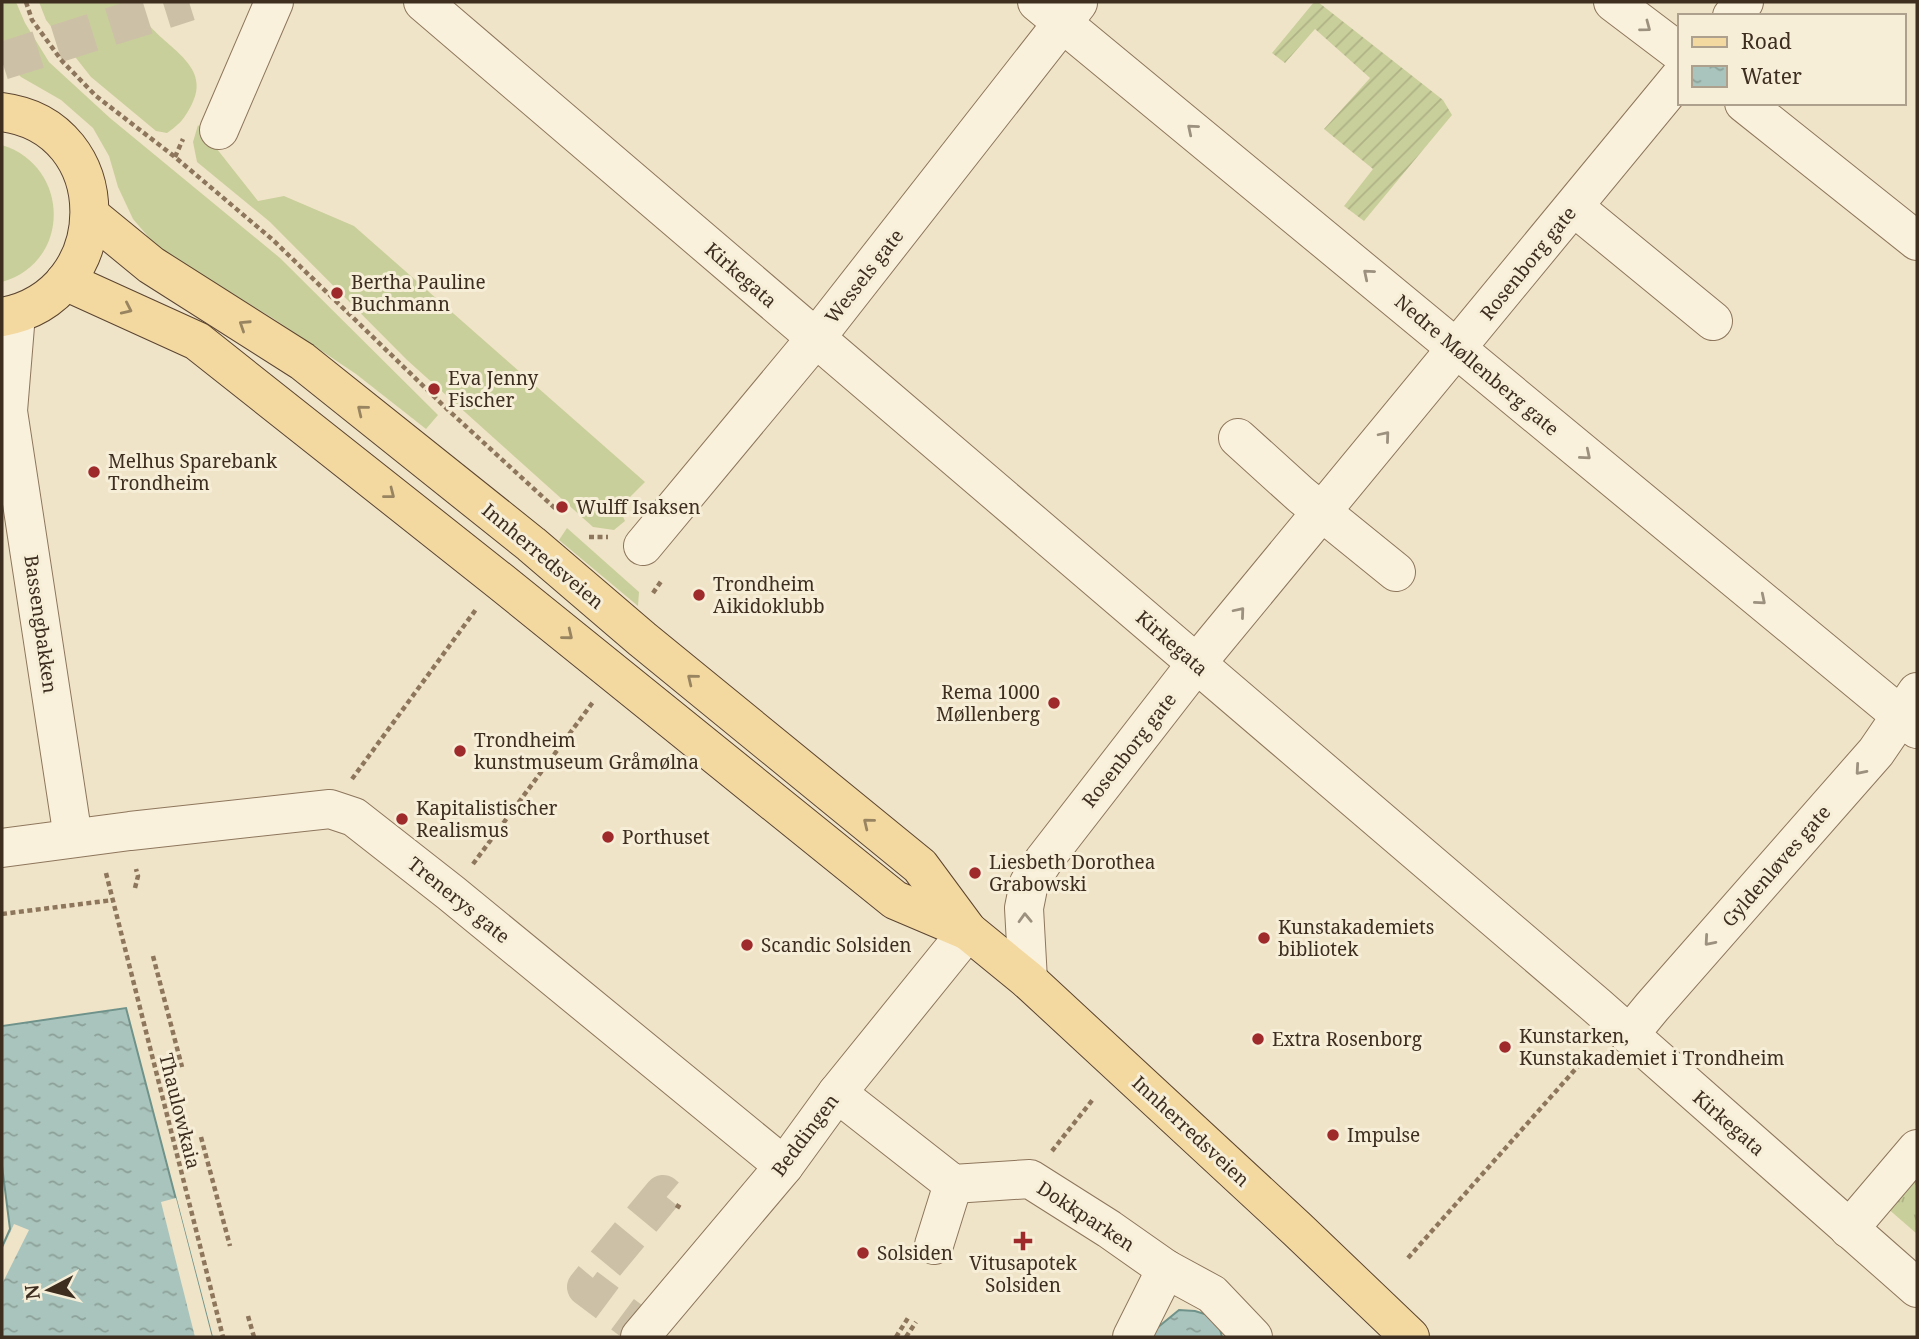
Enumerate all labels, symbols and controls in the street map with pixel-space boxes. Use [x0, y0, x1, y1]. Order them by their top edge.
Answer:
legend [1678, 14, 1905, 105]
one-way arrow [1638, 18, 1651, 31]
text: Road [1741, 27, 1792, 55]
text: Water [1741, 62, 1802, 90]
one-way arrow [1188, 125, 1201, 137]
street label: Rosenborg gate [1474, 201, 1582, 325]
street label: Wessels gate [819, 223, 909, 329]
street label: Kirkegata [699, 236, 783, 314]
place label: Bertha Pauline Buchmann [351, 269, 486, 317]
one-way arrow [1363, 270, 1376, 282]
marker: Bertha Pauline Buchmann [329, 285, 345, 301]
street label: Nedre Møllenberg gate [1389, 288, 1565, 442]
one-way arrow [120, 301, 133, 315]
one-way arrow [239, 320, 252, 333]
place label: Eva Jenny Fischer [448, 365, 539, 413]
marker: Eva Jenny Fischer [426, 381, 442, 397]
one-way arrow [358, 405, 370, 418]
one-way arrow [1377, 432, 1389, 445]
one-way arrow [1577, 447, 1590, 459]
place label: Melhus Sparebank Trondheim [108, 448, 278, 496]
marker: Melhus Sparebank Trondheim [86, 464, 102, 480]
one-way arrow [382, 485, 394, 498]
place label: Wulff Isaksen [576, 494, 701, 520]
street label: Innherredsveien [477, 497, 609, 615]
marker: Wulff Isaksen [554, 499, 570, 515]
street label: Bassengbakken [18, 553, 64, 695]
place label: Trondheim Aikidoklubb [713, 571, 825, 619]
marker: Trondheim Aikidoklubb [691, 587, 707, 603]
one-way arrow [1753, 592, 1766, 604]
street label: Kirkegata [1130, 604, 1214, 682]
one-way arrow [1232, 607, 1244, 620]
one-way arrow [560, 627, 572, 640]
one-way arrow [687, 675, 700, 687]
place label: Rema 1000 Møllenberg [936, 679, 1040, 727]
street label: Rosenborg gate [1076, 687, 1182, 813]
marker: Rema 1000 Møllenberg [1046, 695, 1062, 711]
place label: Trondheim kunstmuseum Gråmølna [474, 727, 699, 775]
marker: Trondheim kunstmuseum Gråmølna [452, 743, 468, 759]
one-way arrow [1855, 762, 1868, 775]
place label: Kapitalistischer Realismus [416, 795, 558, 843]
street label: Gyldenløves gate [1716, 800, 1836, 932]
marker: Kapitalistischer Realismus [394, 811, 410, 827]
one-way arrow [863, 819, 876, 831]
place label: Porthuset [622, 824, 710, 850]
marker: Porthuset [600, 829, 616, 845]
place label: Liesbeth Dorothea Grabowski [989, 849, 1155, 897]
street label: Trenerys gate [403, 851, 515, 949]
marker: Liesbeth Dorothea Grabowski [967, 865, 983, 881]
one-way arrow [1017, 912, 1032, 923]
place label: Kunstakademiets bibliotek [1278, 914, 1434, 962]
marker: Kunstakademiets bibliotek [1256, 930, 1272, 946]
place label: Scandic Solsiden [761, 932, 912, 958]
one-way arrow [1705, 933, 1718, 946]
marker: Scandic Solsiden [739, 937, 755, 953]
place label: Kunstarken, Kunstakademiet i Trondheim [1519, 1023, 1784, 1071]
place label: Extra Rosenborg [1272, 1026, 1422, 1052]
marker: Extra Rosenborg [1250, 1031, 1266, 1047]
marker: Kunstarken, Kunstakademiet i Trondheim [1497, 1039, 1513, 1055]
street label: Thaulowkaia [153, 1050, 207, 1172]
street label: Innherredsveien [1127, 1070, 1255, 1192]
street label: Kirkegata [1687, 1084, 1771, 1162]
street label: Beddingen [765, 1088, 845, 1182]
place label: Impulse [1347, 1122, 1420, 1148]
marker: Impulse [1325, 1127, 1341, 1143]
street label: Dokkparken [1032, 1175, 1140, 1257]
marker: Vitusapotek Solsiden [1015, 1233, 1031, 1249]
place label: Solsiden [877, 1240, 953, 1266]
marker: Solsiden [855, 1245, 871, 1261]
place label: Vitusapotek Solsiden [969, 1250, 1078, 1298]
north arrow [14, 1255, 84, 1325]
text: N [18, 1283, 46, 1301]

